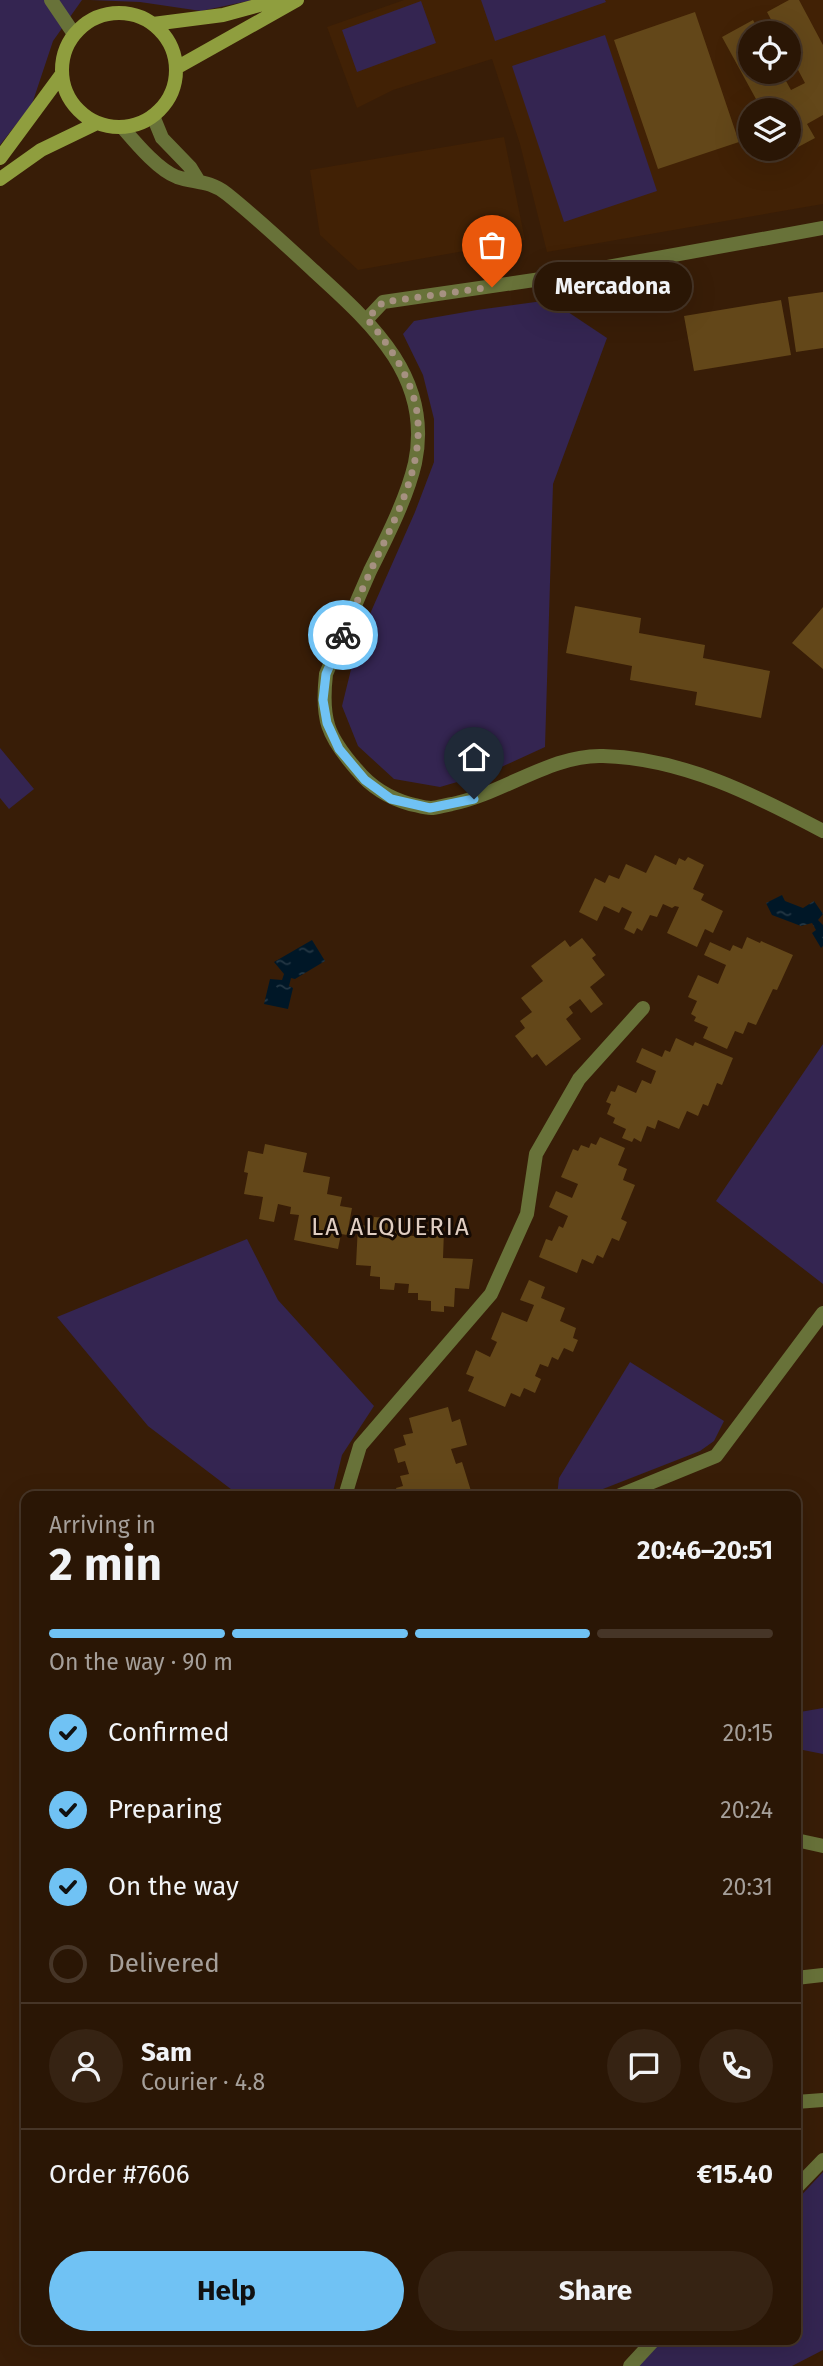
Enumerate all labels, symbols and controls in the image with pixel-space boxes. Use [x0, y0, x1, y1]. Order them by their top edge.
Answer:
map controls [738, 21, 801, 161]
button: locate [738, 21, 801, 84]
button: layers [738, 98, 801, 161]
pin [462, 215, 522, 287]
icon: bag [473, 226, 511, 264]
callout: Mercadona [534, 262, 692, 312]
text: Mercadona [555, 272, 671, 300]
courier [308, 600, 378, 670]
icon: bike [324, 616, 362, 654]
pin [444, 727, 504, 799]
icon: home [455, 738, 493, 776]
district label: LA ALQUERIA [311, 1213, 471, 1241]
text: Arriving in [49, 1511, 156, 1539]
text: 20:46–20:51 [637, 1535, 773, 1566]
text: 2 min [49, 1537, 162, 1592]
text: On the way · 90 m [49, 1648, 233, 1676]
icon: check [49, 1714, 87, 1752]
text: Confirmed [108, 1717, 229, 1748]
text: 20:15 [723, 1719, 773, 1747]
icon: check [49, 1791, 87, 1829]
text: Preparing [108, 1794, 221, 1825]
text: 20:24 [720, 1796, 773, 1824]
icon: check [49, 1868, 87, 1906]
text: On the way [108, 1871, 239, 1902]
text: 20:31 [722, 1873, 773, 1901]
text: Delivered [108, 1948, 220, 1979]
button: person [49, 2029, 123, 2103]
button: chat [607, 2029, 681, 2103]
button: phone [699, 2029, 773, 2103]
text: Sam [141, 2037, 192, 2068]
text: Courier · 4.8 [141, 2068, 265, 2096]
text: Order #7606 [49, 2159, 190, 2190]
text: €15.40 [697, 2159, 773, 2190]
button: Help [49, 2251, 404, 2331]
button: Share [418, 2251, 773, 2331]

